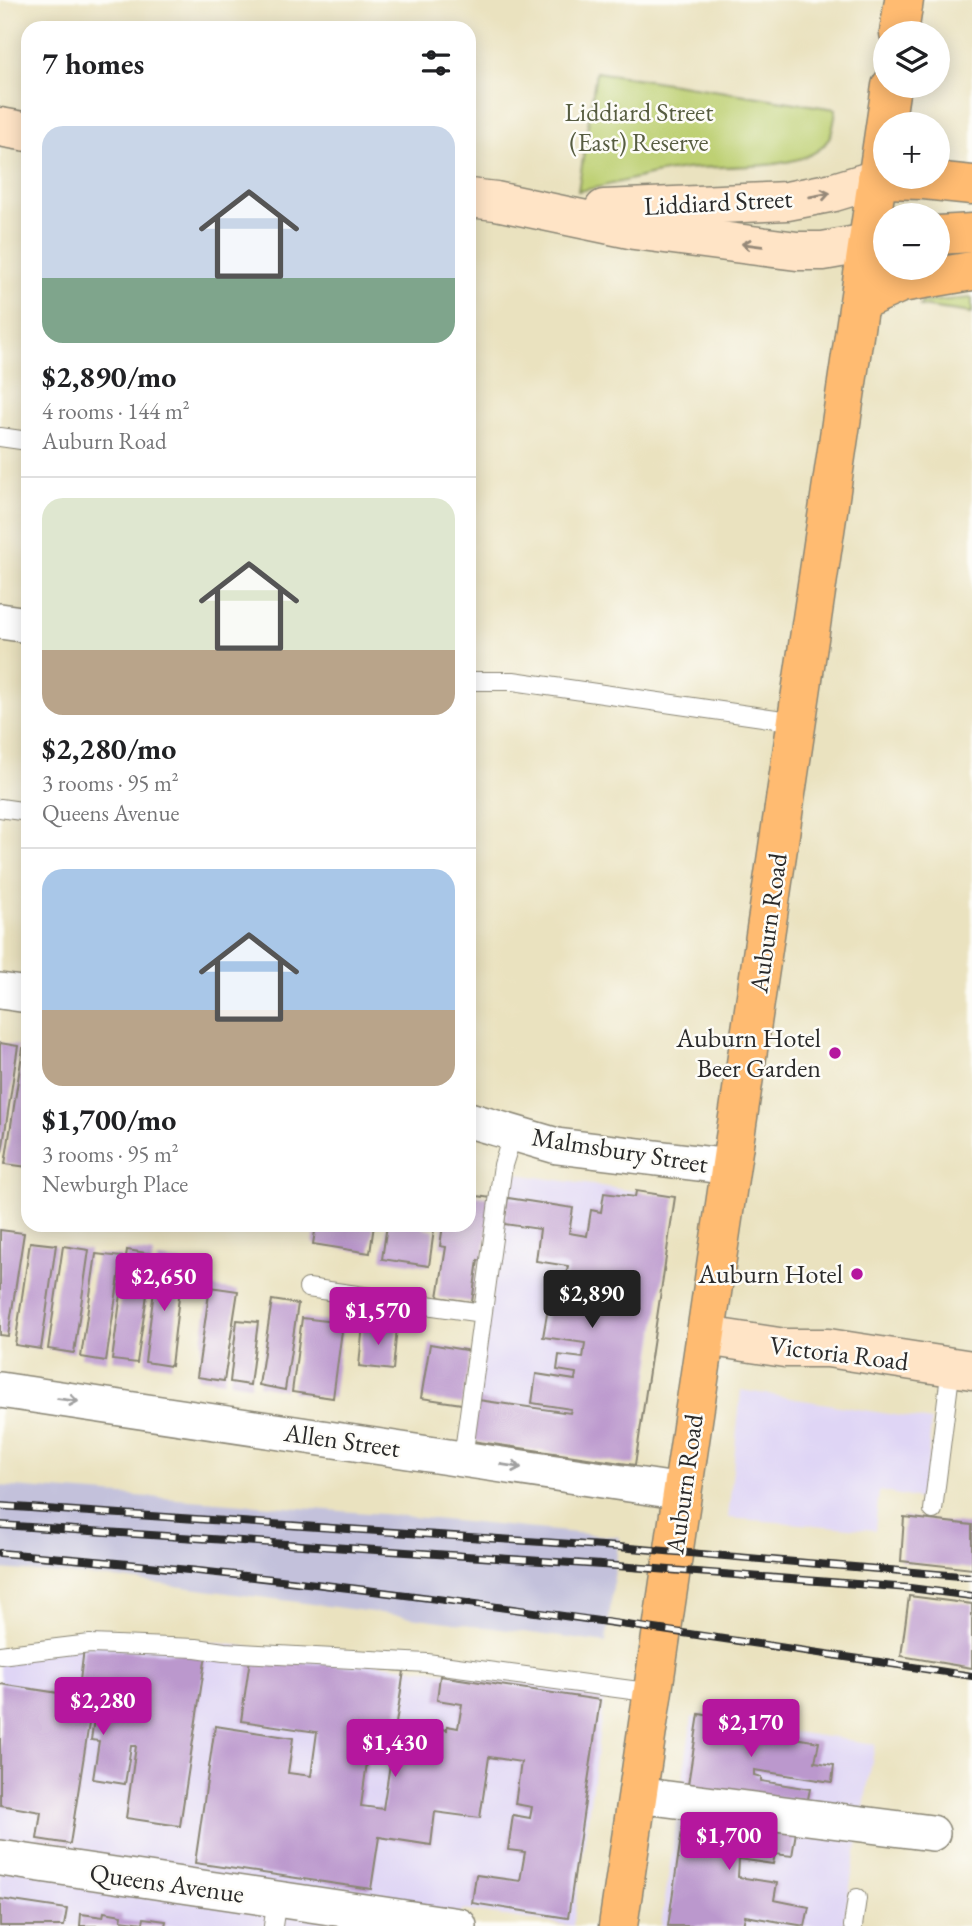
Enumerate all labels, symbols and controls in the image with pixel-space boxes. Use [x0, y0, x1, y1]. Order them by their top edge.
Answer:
map controls [873, 21, 950, 280]
button: layers [873, 21, 950, 98]
text: 7 homes [42, 44, 144, 83]
icon: filters [417, 44, 455, 82]
park label: Liddiard Street (East) Reserve [565, 95, 713, 159]
button: + [873, 112, 950, 189]
icon: home [186, 171, 312, 297]
street label: Liddiard Street [643, 181, 793, 223]
one-way arrow [808, 188, 831, 201]
button: − [873, 203, 950, 280]
one-way arrow [741, 238, 764, 251]
text: $2,890/mo [42, 357, 176, 396]
text: 4 rooms · 144 m² [42, 396, 190, 426]
text: Auburn Road [42, 426, 167, 456]
icon: home [186, 543, 312, 669]
text: $2,280/mo [42, 729, 176, 768]
text: 3 rooms · 95 m² [42, 768, 179, 798]
text: Queens Avenue [42, 798, 180, 828]
street label: Auburn Road [741, 850, 795, 996]
icon: home [186, 914, 312, 1040]
place label: Auburn Hotel Beer Garden [675, 1021, 821, 1085]
marker: Auburn Hotel Beer Garden [827, 1045, 843, 1061]
text: $1,700/mo [42, 1100, 176, 1139]
street label: Malmsbury Street [530, 1119, 710, 1181]
text: 3 rooms · 95 m² [42, 1139, 179, 1169]
text: Newburgh Place [42, 1169, 188, 1199]
pin: $2,650 [107, 1254, 221, 1313]
place label: Auburn Hotel [697, 1257, 843, 1291]
text: $2,650 [132, 1261, 196, 1291]
marker: Auburn Hotel [849, 1266, 865, 1282]
pin: $2,890 [535, 1270, 649, 1330]
text: $2,890 [560, 1278, 624, 1308]
pin: $1,570 [321, 1288, 435, 1347]
text: $1,570 [346, 1295, 410, 1325]
street label: Victoria Road [767, 1328, 911, 1379]
one-way arrow [56, 1394, 78, 1407]
street label: Auburn Road [657, 1411, 711, 1557]
street label: Allen Street [281, 1415, 402, 1465]
one-way arrow [499, 1459, 522, 1472]
pin: $2,280 [46, 1678, 160, 1737]
text: $2,280 [71, 1685, 135, 1715]
pin: $2,170 [694, 1700, 808, 1759]
text: $2,170 [719, 1707, 783, 1737]
pin: $1,430 [338, 1720, 452, 1779]
text: $1,430 [363, 1727, 427, 1757]
pin: $1,700 [672, 1812, 786, 1872]
text: $1,700 [697, 1820, 761, 1850]
street label: Queens Avenue [88, 1855, 246, 1911]

